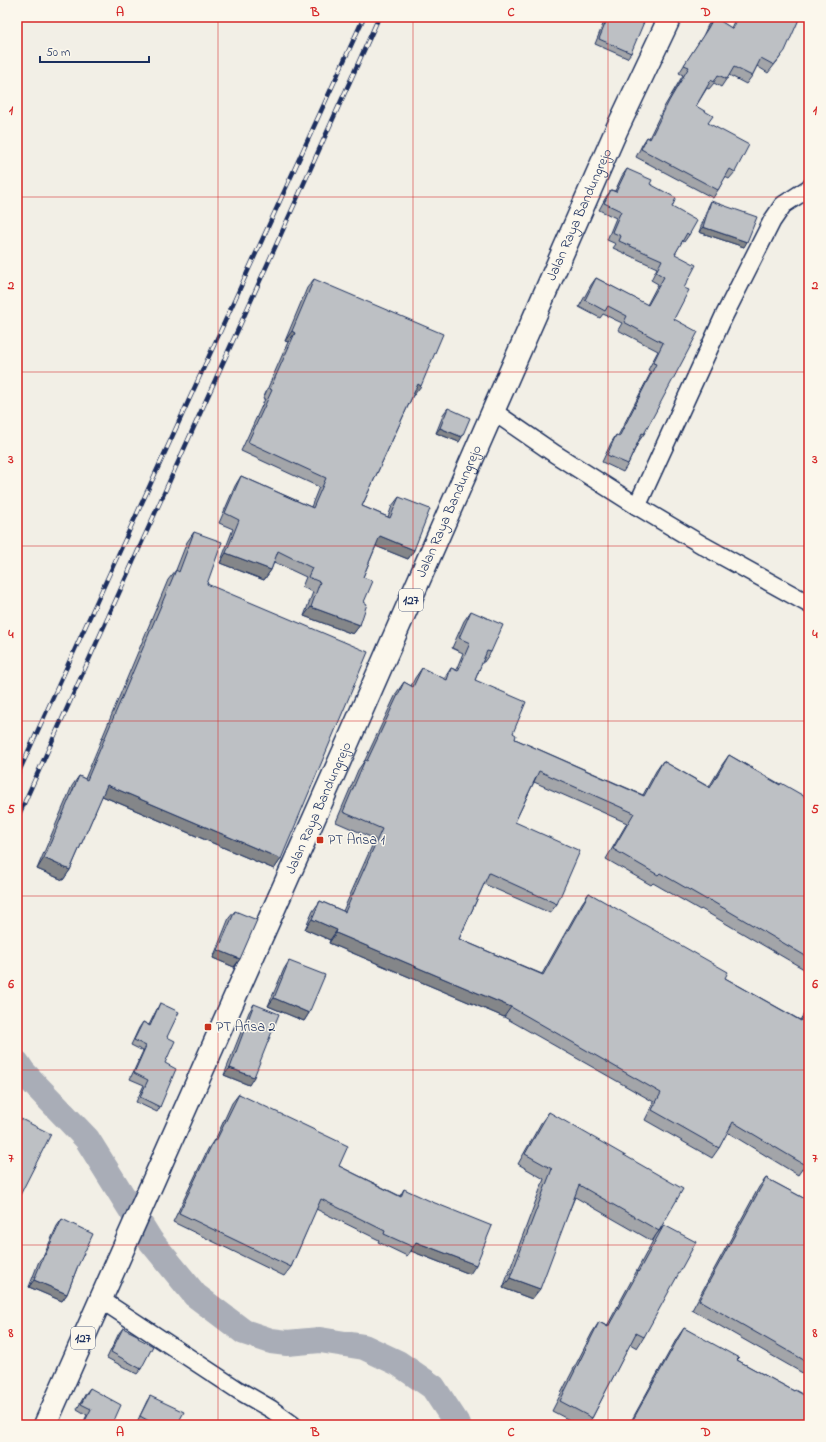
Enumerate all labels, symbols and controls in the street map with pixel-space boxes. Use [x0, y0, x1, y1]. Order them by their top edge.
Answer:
text: A [116, 3, 124, 22]
text: B [310, 3, 320, 22]
text: C [507, 3, 515, 22]
text: D [700, 3, 711, 22]
scale bar [40, 38, 149, 64]
text: 50 m [46, 44, 70, 62]
text: 1 [9, 101, 14, 120]
text: 1 [813, 101, 818, 120]
street label: Jalan Raya Bandungrejo [541, 145, 618, 284]
text: 2 [7, 276, 15, 295]
text: 2 [811, 276, 819, 295]
street label: Jalan Raya Bandungrejo [411, 442, 487, 581]
text: 3 [7, 450, 14, 469]
text: 3 [811, 450, 818, 469]
road number: 127 [399, 589, 423, 611]
text: 4 [7, 625, 14, 644]
text: 4 [811, 625, 818, 644]
street label: Jalan Raya Bandungrejo [280, 739, 357, 877]
text: 5 [7, 800, 15, 819]
text: 5 [811, 800, 819, 819]
place label: PT Arisa 1 [328, 830, 385, 851]
marker: PT Arisa 1 [315, 835, 325, 845]
text: 6 [7, 975, 14, 994]
text: 6 [811, 975, 818, 994]
place label: PT Arisa 2 [216, 1017, 275, 1038]
marker: PT Arisa 2 [203, 1022, 213, 1032]
text: 7 [8, 1149, 14, 1168]
text: 7 [812, 1149, 818, 1168]
text: 8 [8, 1324, 14, 1343]
text: 8 [812, 1324, 818, 1343]
road number: 127 [71, 1327, 95, 1349]
text: A [116, 1423, 124, 1442]
text: B [310, 1423, 320, 1442]
text: C [507, 1423, 515, 1442]
text: D [700, 1423, 711, 1442]

